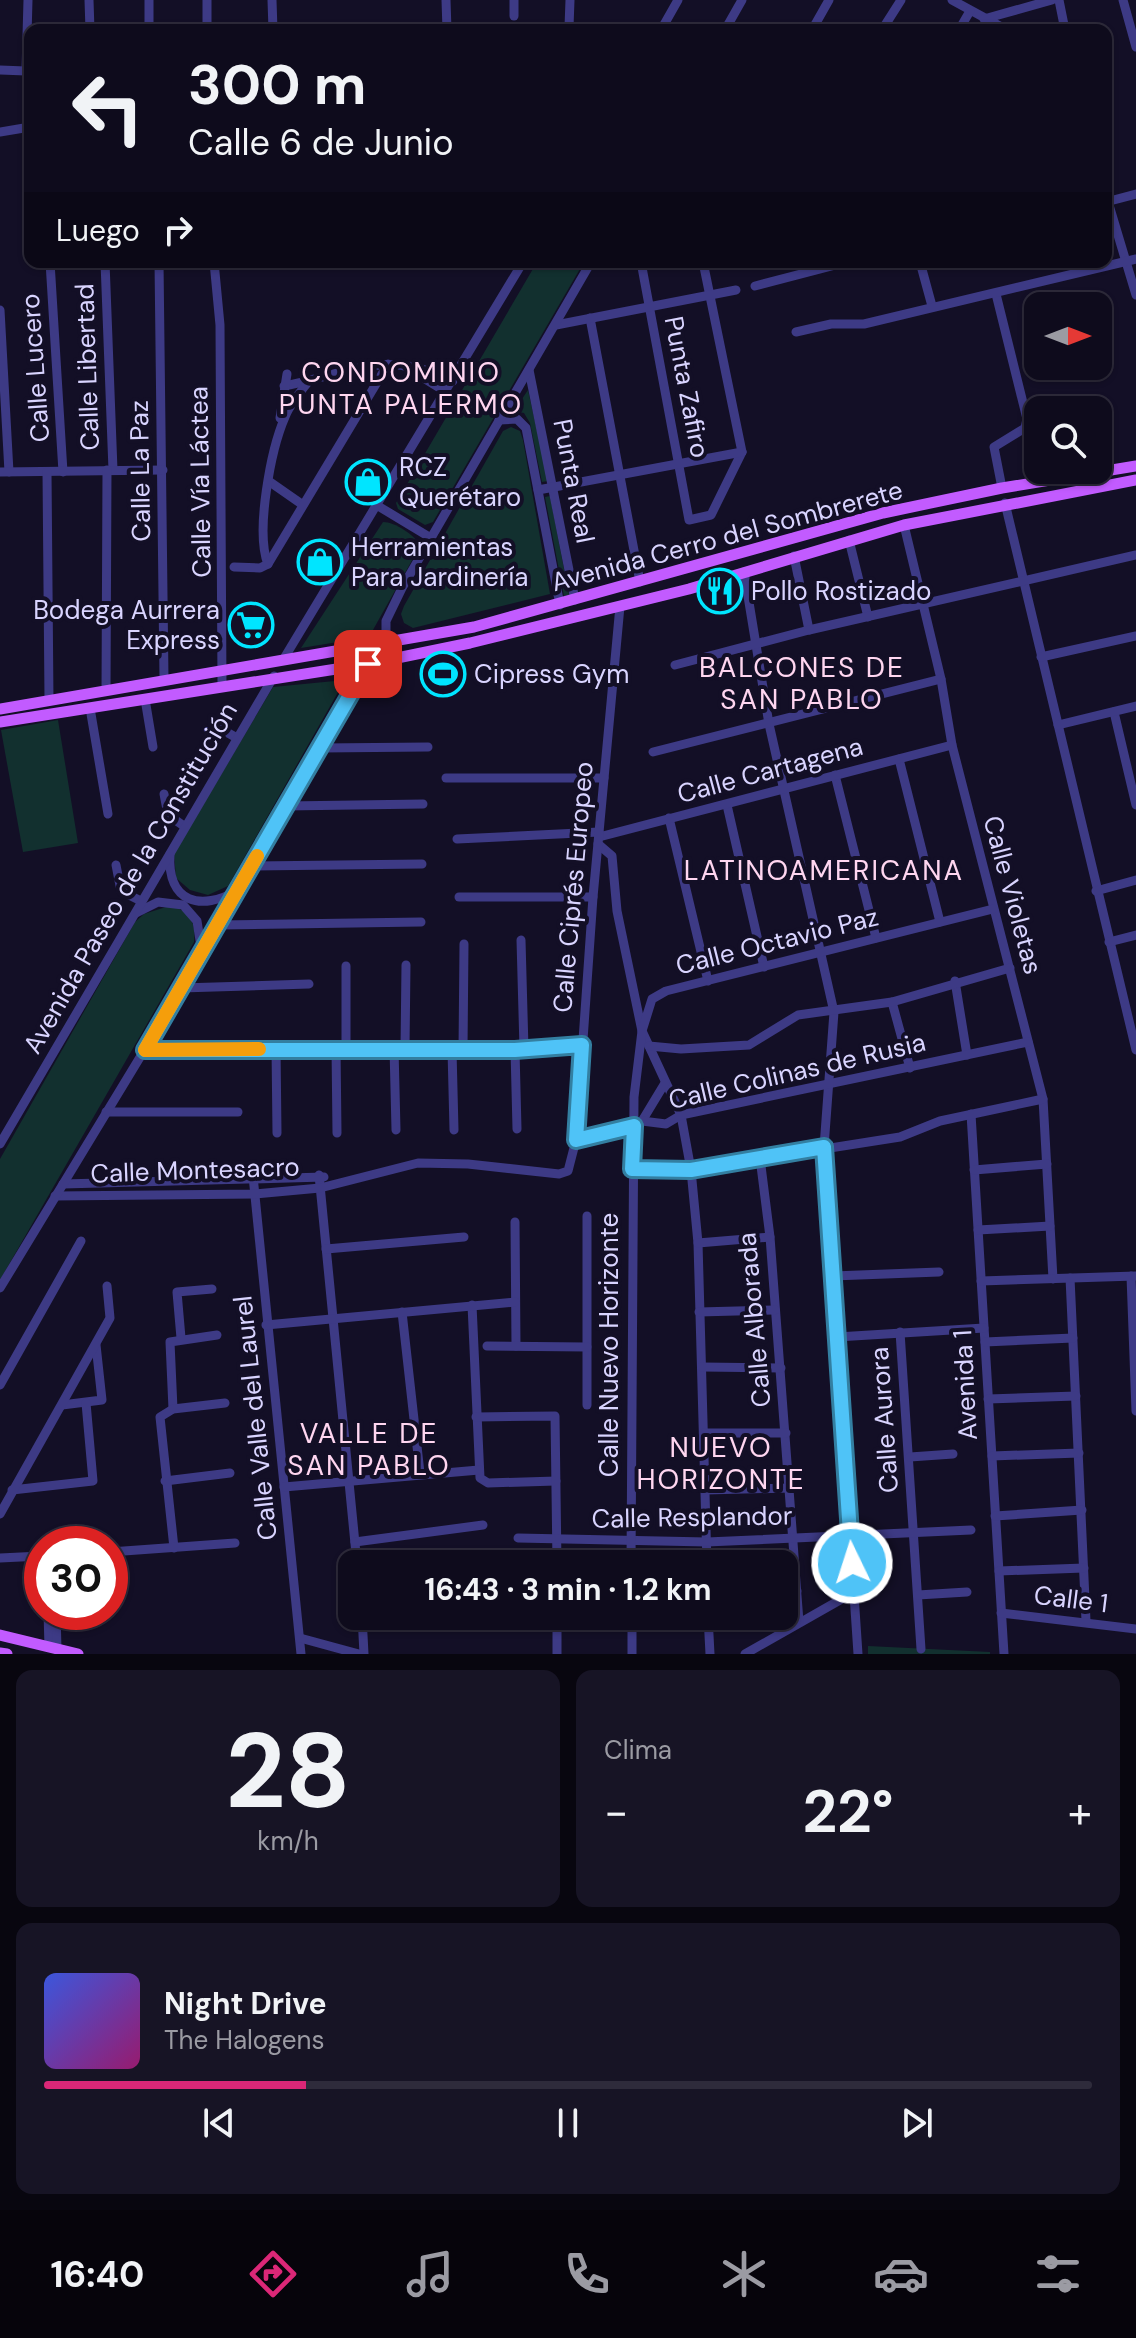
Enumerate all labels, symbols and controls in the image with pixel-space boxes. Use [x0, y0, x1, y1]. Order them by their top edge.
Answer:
text: 300 m [188, 48, 366, 121]
icon: left [56, 56, 160, 160]
text: Calle 6 de Junio [188, 119, 454, 166]
icon: right [156, 208, 200, 252]
text: Luego [56, 211, 140, 250]
street label: Calle Libertad [67, 283, 107, 451]
north arrow [1024, 292, 1112, 380]
map controls [1024, 292, 1112, 484]
street label: Calle Lucero [13, 293, 57, 443]
street label: Punta Zafiro [657, 313, 717, 461]
district label: CONDOMINIO PUNTA PALERMO [279, 354, 523, 423]
street label: Calle Vía Láctea [181, 386, 219, 578]
button: search [1024, 396, 1112, 484]
street label: Calle La Paz [122, 400, 158, 542]
street label: Punta Real [545, 416, 603, 546]
place label: RCZ Querétaro [399, 450, 521, 514]
shop icon: RCZ Querétaro [344, 458, 392, 506]
street label: Avenida Cerro del Sombrerete [548, 473, 906, 599]
place label: Herramientas Para Jardinería [351, 530, 528, 594]
shop icon: Herramientas Para Jardinería [296, 538, 344, 586]
restaurant icon: Pollo Rostizado [696, 567, 744, 615]
place label: Pollo Rostizado [751, 574, 931, 608]
place label: Bodega Aurrera Express [33, 593, 220, 657]
supermarket icon: Bodega Aurrera Express [227, 601, 275, 649]
pin [334, 630, 402, 698]
icon: arrive [346, 642, 390, 686]
district label: BALCONES DE SAN PABLO [699, 649, 905, 718]
sports icon: Cipress Gym [419, 650, 467, 698]
place label: Cipress Gym [474, 657, 629, 691]
street label: Avenida Paseo de la Constitución [15, 696, 245, 1060]
street label: Calle Cartagena [674, 729, 866, 811]
street label: Calle Ciprés Europeo [545, 760, 601, 1014]
street label: Calle Violetas [976, 812, 1050, 978]
district label: LATINOAMERICANA [684, 852, 964, 889]
street label: Calle Octavio Paz [672, 899, 882, 983]
street label: Calle Colinas de Rusia [665, 1025, 929, 1117]
street label: Calle Montesacro [90, 1149, 300, 1191]
street label: Calle Nuevo Horizonte [592, 1213, 626, 1477]
street label: Calle Alborada [729, 1231, 779, 1409]
street label: Calle Valle del Laurel [225, 1294, 285, 1542]
street label: Avenida 1 [945, 1329, 985, 1441]
street label: Calle Aurora [862, 1346, 906, 1494]
district label: VALLE DE SAN PABLO [287, 1415, 451, 1484]
district label: NUEVO HORIZONTE [636, 1429, 806, 1498]
street label: Calle Resplandor [591, 1498, 793, 1536]
position arrow [810, 1521, 894, 1605]
speed limit sign: 30 [24, 1526, 128, 1630]
text: 16:43 · 3 min · 1.2 km [425, 1570, 711, 1609]
street label: Calle 1 [1032, 1578, 1110, 1620]
text: 28 [225, 1704, 351, 1839]
text: Clima [604, 1733, 672, 1767]
text: 22° [802, 1772, 894, 1851]
text: − [604, 1783, 628, 1841]
text: + [1068, 1783, 1092, 1841]
text: km/h [257, 1824, 319, 1858]
text: Night Drive [164, 1984, 327, 2023]
text: The Halogens [164, 2023, 324, 2057]
icon: previous [197, 2101, 241, 2145]
icon: pause [546, 2101, 590, 2145]
icon: next [895, 2101, 939, 2145]
icon: directions [245, 2246, 301, 2302]
icon: music [402, 2246, 458, 2302]
icon: phone [559, 2246, 615, 2302]
icon: climate [716, 2246, 772, 2302]
icon: car [873, 2246, 929, 2302]
icon: filters [1030, 2246, 1086, 2302]
text: 16:40 [50, 2251, 144, 2298]

